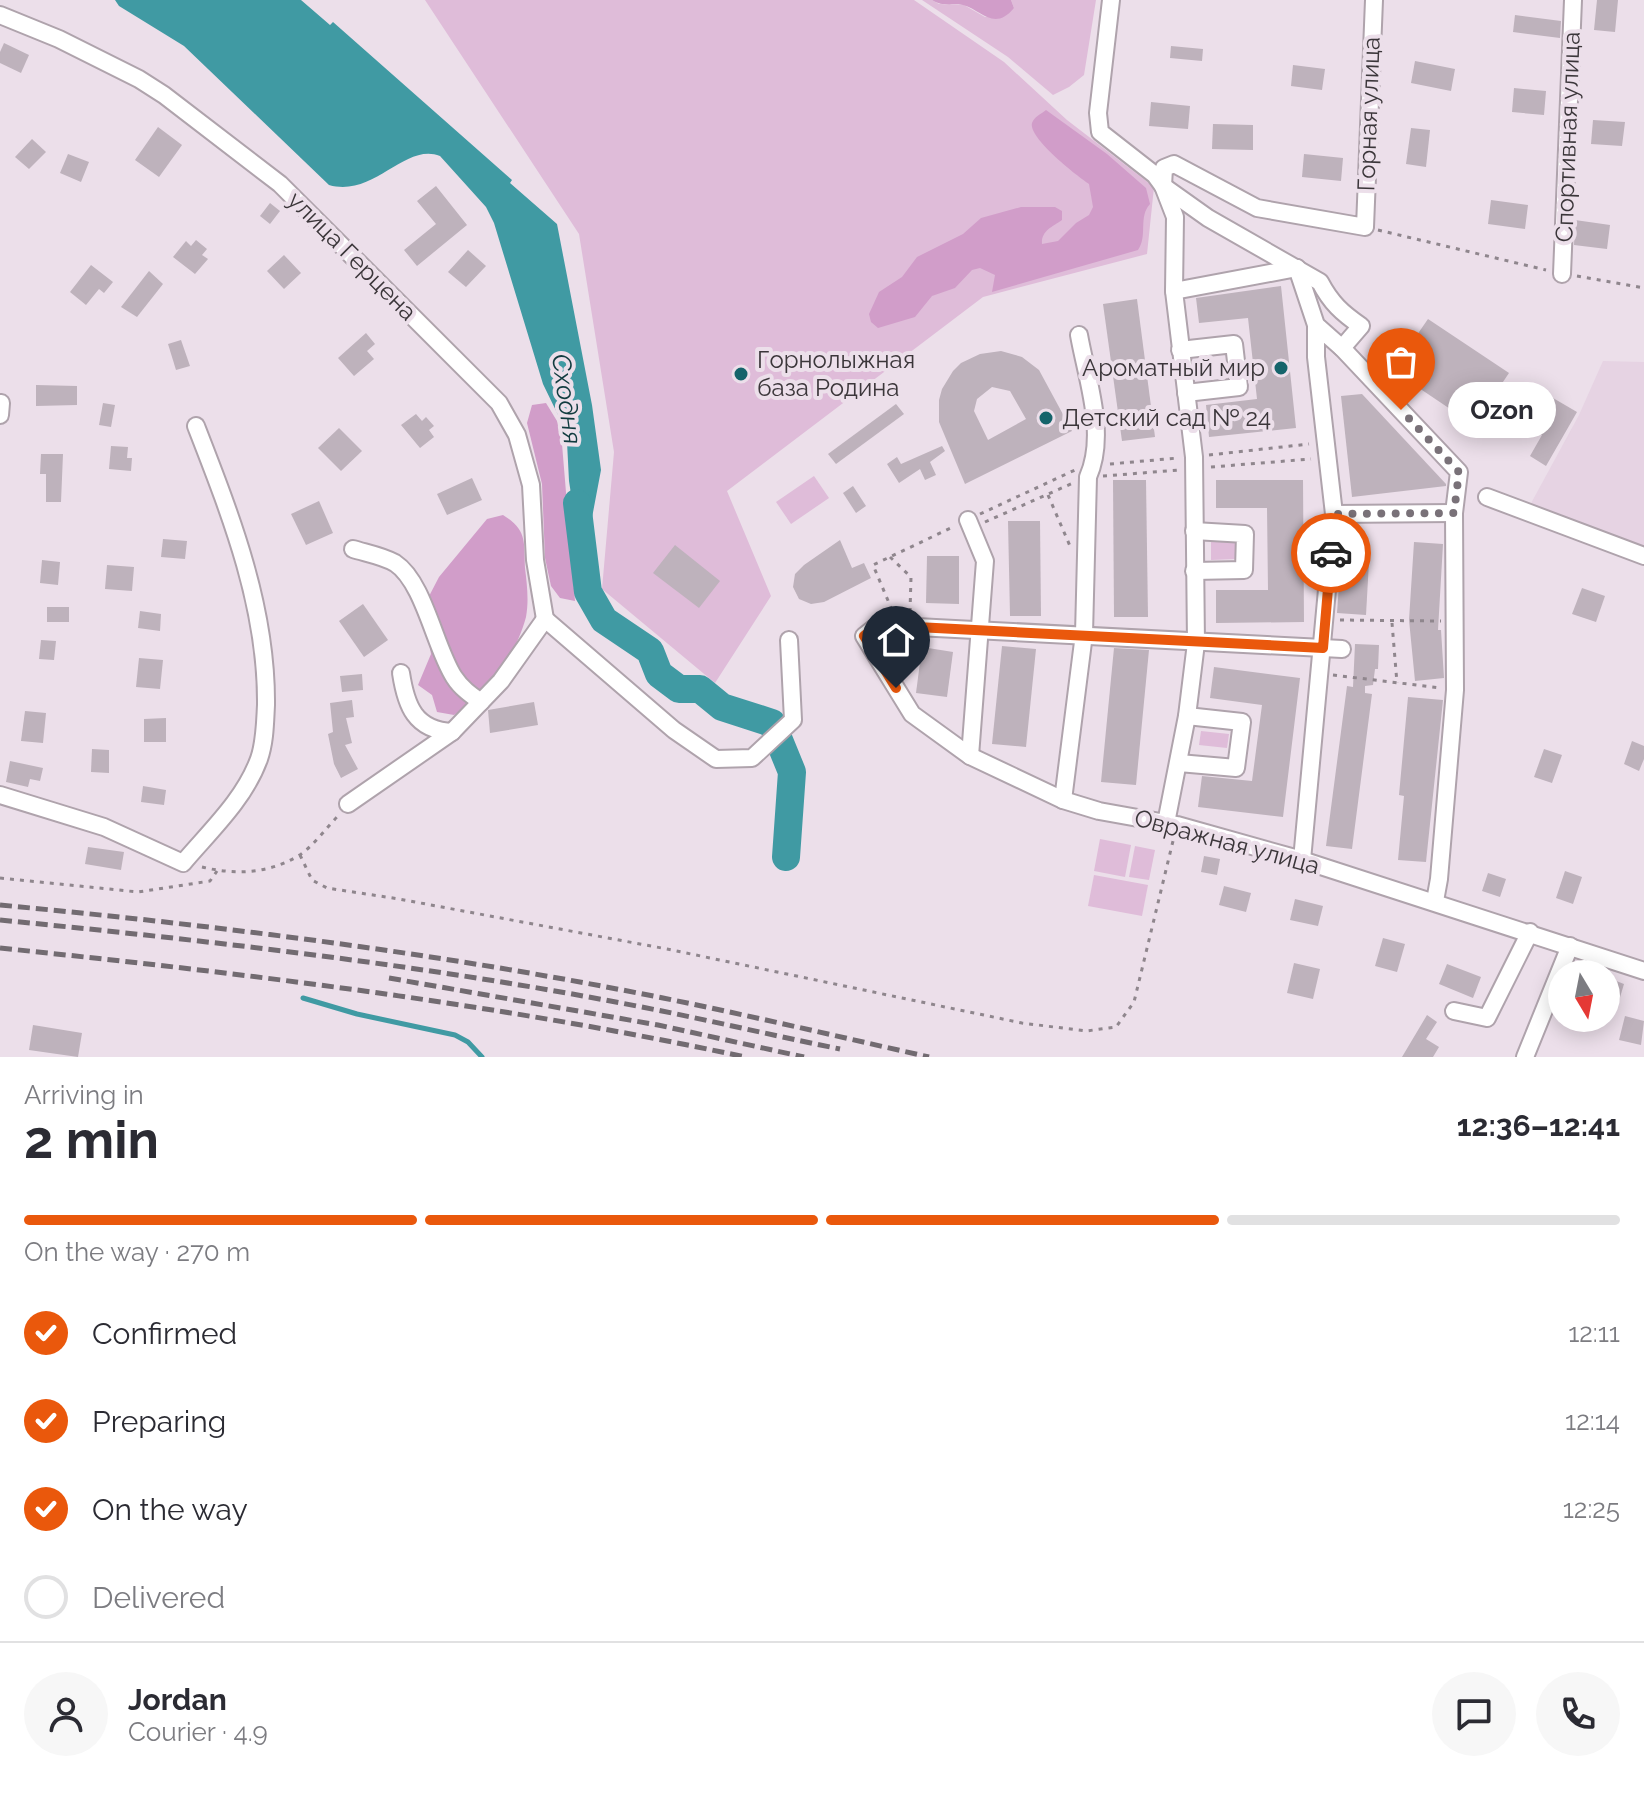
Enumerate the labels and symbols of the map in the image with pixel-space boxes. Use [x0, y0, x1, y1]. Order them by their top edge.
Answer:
street label: Спортивная улица [1549, 31, 1586, 243]
street label: Горная улица [1351, 36, 1386, 192]
street label: улица Герцена [282, 185, 423, 326]
pin [1367, 328, 1435, 410]
place label: Горнолыжная база Родина [757, 345, 915, 402]
water label: Сходня [546, 352, 588, 446]
place label: Ароматный мир [1082, 353, 1265, 382]
marker: Ароматный мир [1272, 359, 1290, 377]
marker: Горнолыжная база Родина [732, 365, 750, 383]
callout: Ozon [1449, 382, 1557, 438]
place label: Детский сад № 24 [1062, 403, 1271, 432]
marker: Детский сад № 24 [1037, 409, 1055, 427]
courier [1291, 513, 1371, 593]
pin [862, 606, 930, 688]
street label: Овражная улица [1131, 803, 1323, 880]
north arrow [1548, 960, 1620, 1032]

